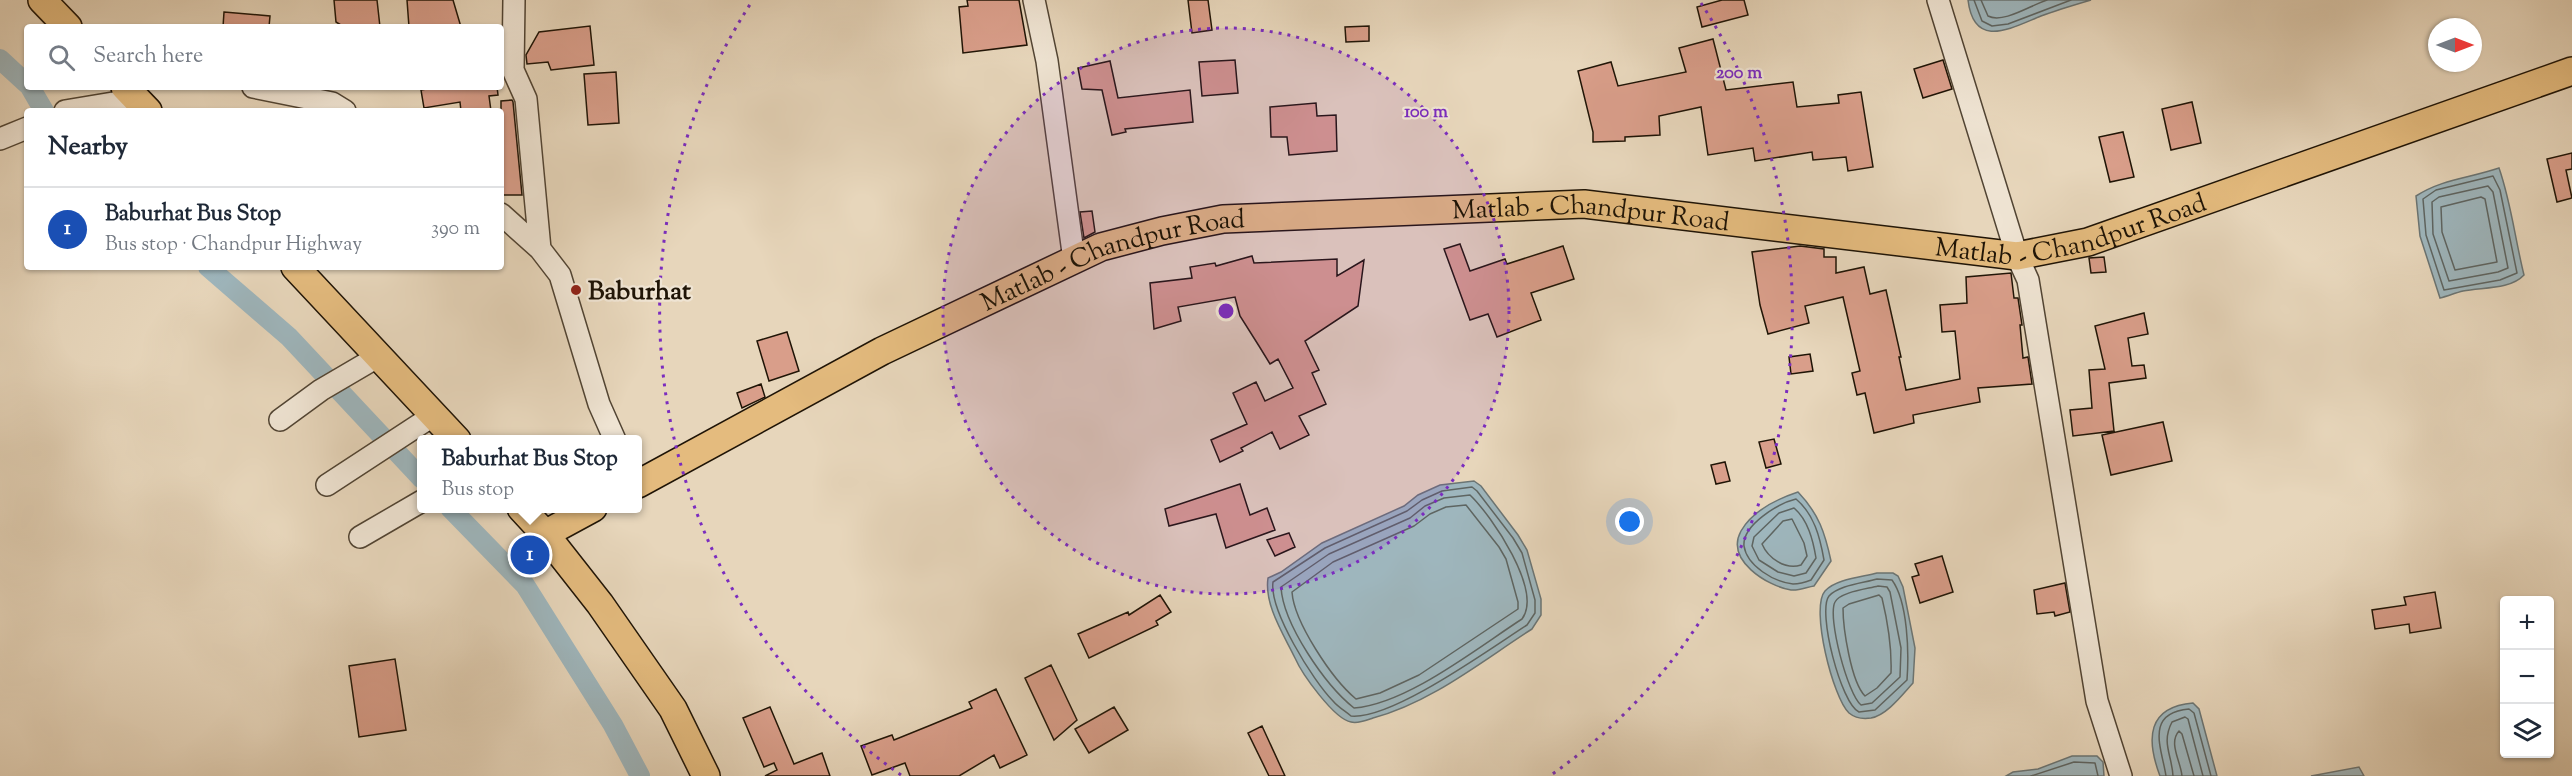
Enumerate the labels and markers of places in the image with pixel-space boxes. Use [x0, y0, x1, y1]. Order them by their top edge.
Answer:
place label: Baburhat [588, 274, 691, 311]
marker: Baburhat [569, 283, 583, 297]
centre of rings [1216, 301, 1236, 321]
pin: 1 [510, 532, 550, 578]

